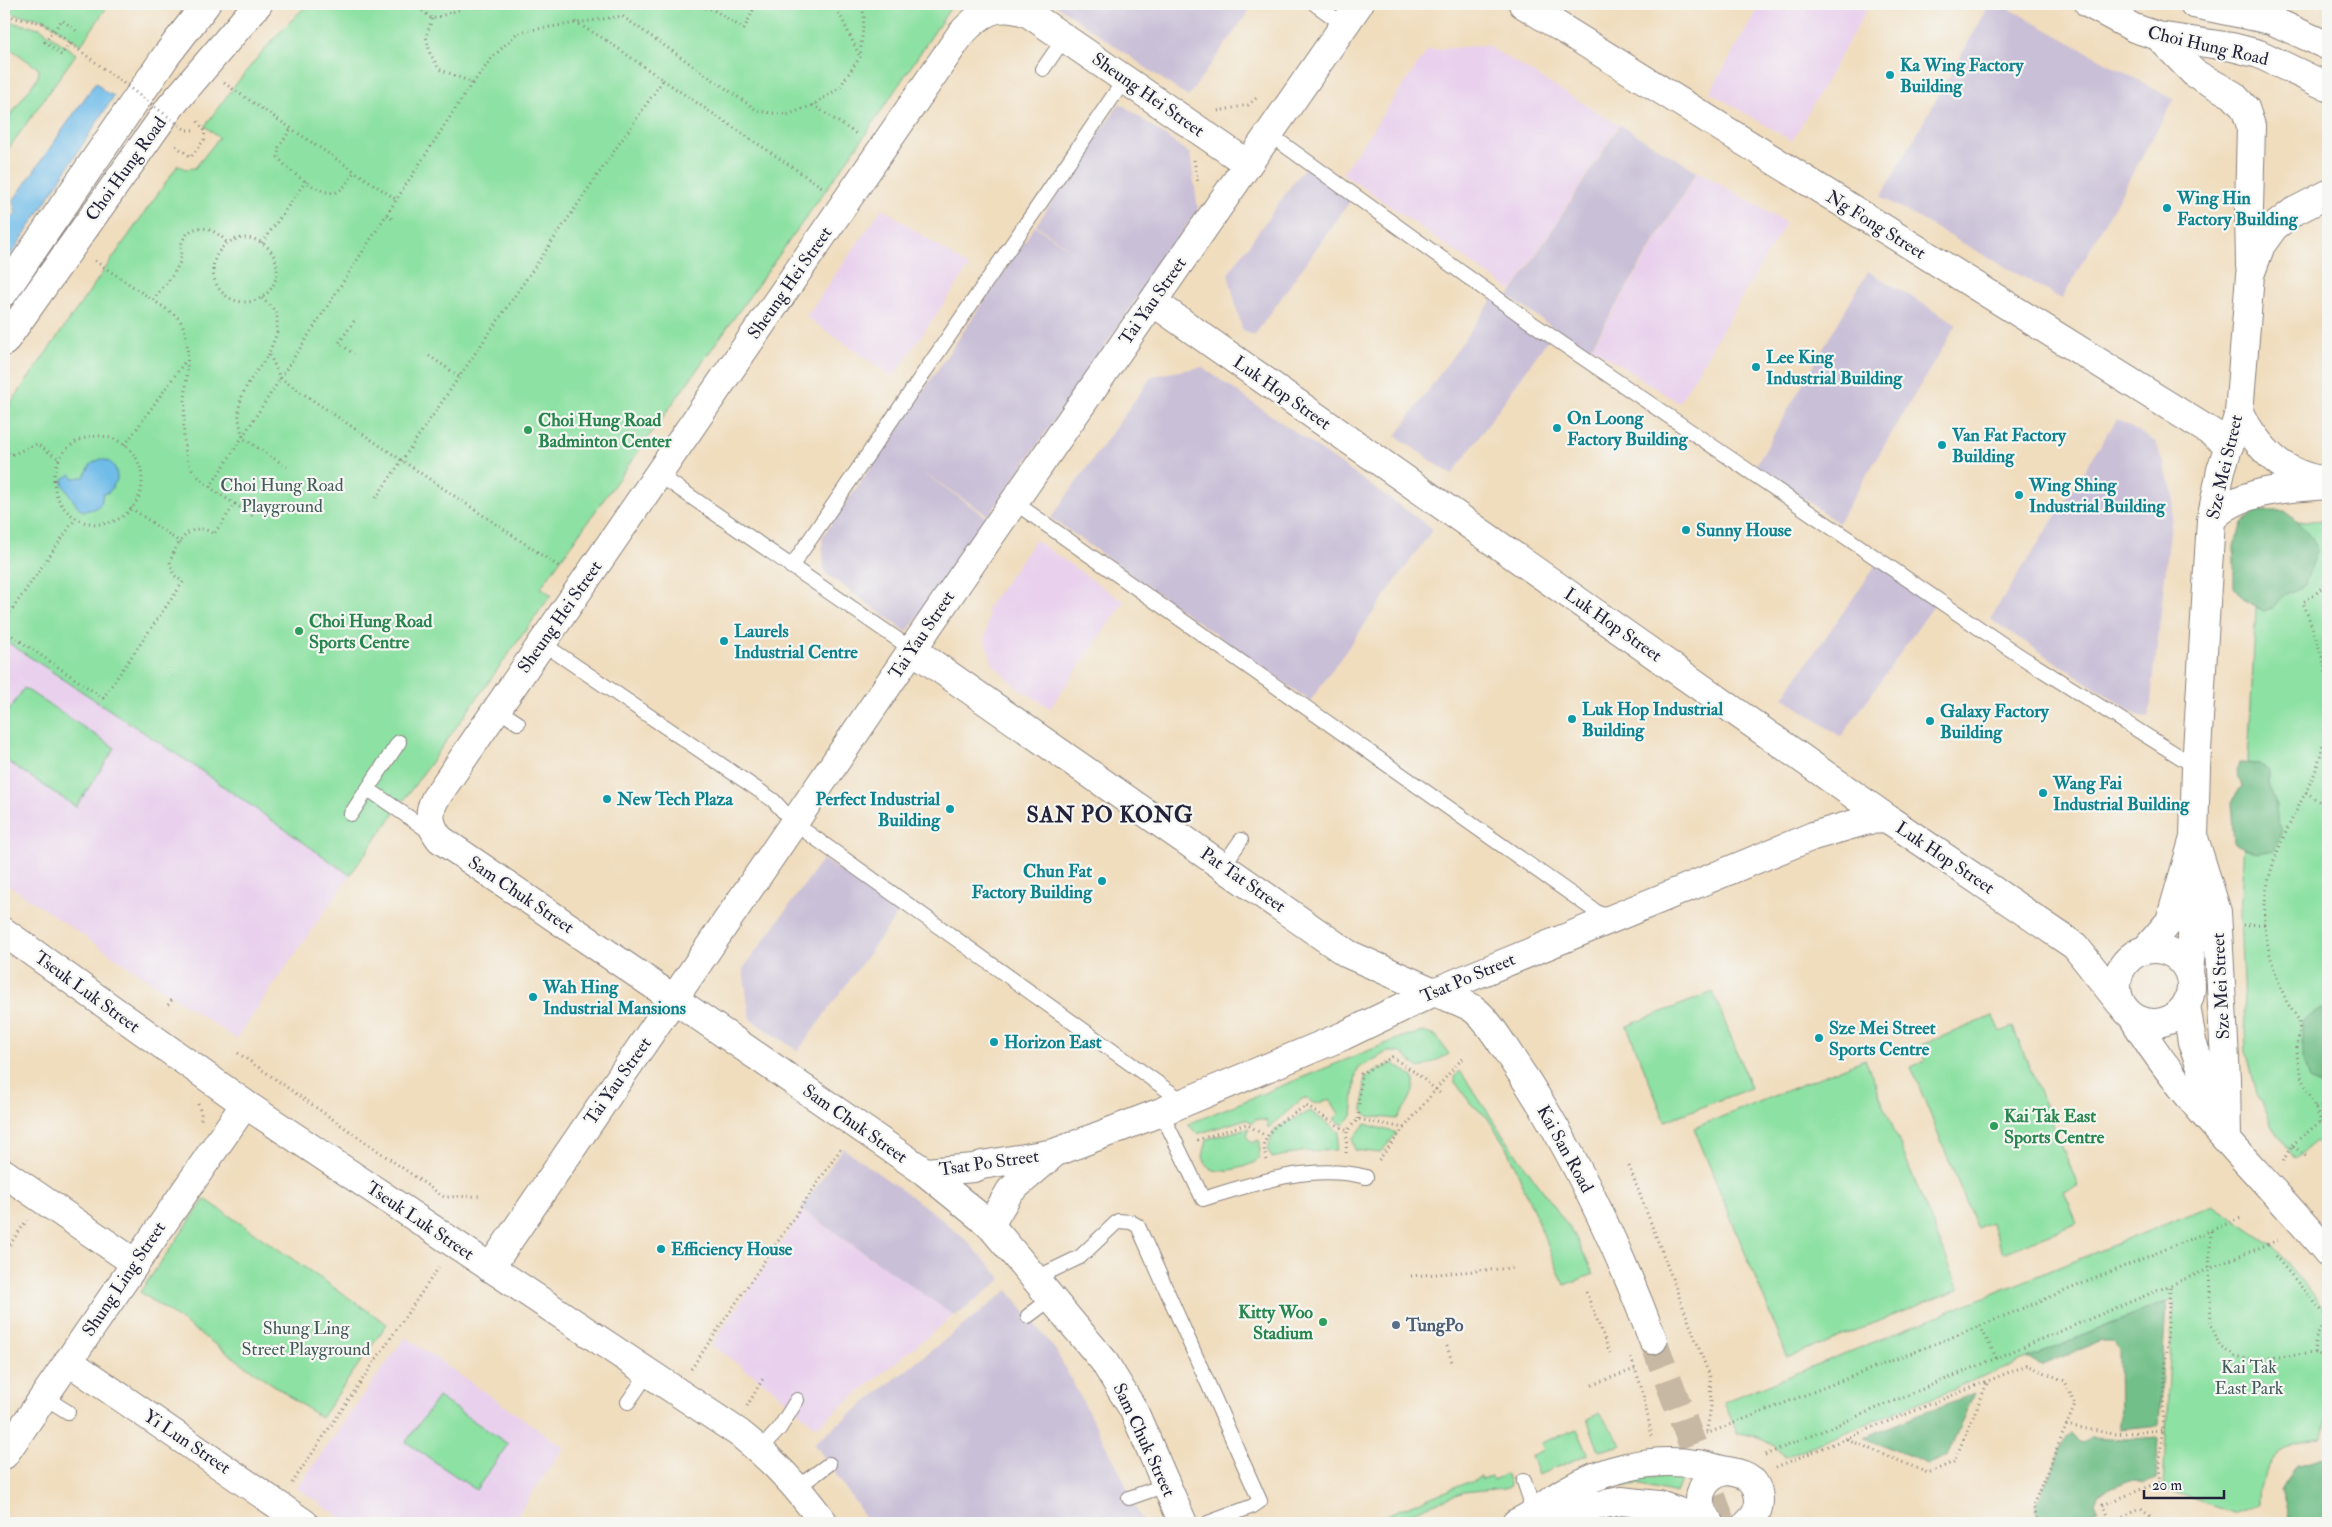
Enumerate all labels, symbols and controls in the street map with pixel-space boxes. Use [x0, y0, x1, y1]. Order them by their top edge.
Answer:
street label: Choi Hung Road [2145, 21, 2271, 71]
street label: Sheung Hei Street [1087, 48, 1209, 142]
place label: Ka Wing Factory Building [1900, 54, 2024, 98]
marker: Ka Wing Factory Building [1884, 69, 1896, 81]
street label: Choi Hung Road [80, 112, 172, 226]
street label: Ng Fong Street [1822, 185, 1930, 265]
place label: Wing Hin Factory Building [2176, 187, 2299, 231]
marker: Wing Hin Factory Building [2161, 202, 2173, 214]
street label: Sheung Hei Street [743, 222, 837, 344]
street label: Tai Yau Street [1114, 253, 1192, 349]
place label: Lee King Industrial Building [1766, 346, 1903, 390]
street label: Luk Hop Street [1229, 351, 1336, 435]
marker: Lee King Industrial Building [1750, 361, 1762, 373]
place label: On Loong Factory Building [1567, 407, 1689, 451]
place label: Choi Hung Road Badminton Center [538, 409, 672, 453]
street label: Sze Mei Street [2202, 412, 2248, 522]
marker: On Loong Factory Building [1551, 422, 1563, 434]
marker: Choi Hung Road Badminton Center [522, 424, 534, 436]
place label: Van Fat Factory Building [1951, 424, 2067, 468]
marker: Van Fat Factory Building [1936, 439, 1948, 451]
park label: Choi Hung Road Playground [220, 474, 344, 518]
place label: Wing Shing Industrial Building [2028, 474, 2166, 518]
marker: Wing Shing Industrial Building [2013, 489, 2025, 501]
place label: Sunny House [1696, 519, 1792, 542]
marker: Sunny House [1680, 524, 1692, 536]
street label: Sheung Hei Street [513, 556, 607, 678]
street label: Luk Hop Street [1560, 583, 1667, 667]
street label: Tai Yau Street [884, 586, 960, 684]
place label: Choi Hung Road Sports Centre [309, 610, 432, 654]
place label: Laurels Industrial Centre [734, 620, 858, 664]
marker: Choi Hung Road Sports Centre [293, 625, 305, 637]
marker: Laurels Industrial Centre [718, 635, 730, 647]
place label: Luk Hop Industrial Building [1582, 698, 1723, 742]
place label: Galaxy Factory Building [1940, 700, 2050, 744]
marker: Luk Hop Industrial Building [1566, 713, 1578, 725]
marker: Galaxy Factory Building [1924, 715, 1936, 727]
place label: Wang Fai Industrial Building [2052, 772, 2190, 816]
marker: Wang Fai Industrial Building [2037, 787, 2049, 799]
place label: New Tech Plaza [616, 788, 733, 811]
place label: Perfect Industrial Building [815, 788, 941, 832]
marker: New Tech Plaza [601, 793, 613, 805]
district label: SAN PO KONG [1026, 801, 1194, 829]
marker: Perfect Industrial Building [944, 803, 956, 815]
street label: Luk Hop Street [1891, 817, 1999, 900]
street label: Pat Tat Street [1196, 842, 1290, 918]
street label: Sam Chuk Street [464, 851, 578, 939]
place label: Chun Fat Factory Building [971, 860, 1093, 904]
marker: Chun Fat Factory Building [1096, 875, 1108, 887]
street label: Sze Mei Street [2207, 932, 2235, 1040]
street label: Tseuk Luk Street [30, 946, 144, 1038]
street label: Tsat Po Street [1417, 948, 1519, 1008]
place label: Wah Hing Industrial Mansions [542, 976, 686, 1020]
marker: Wah Hing Industrial Mansions [527, 991, 539, 1003]
place label: Sze Mei Street Sports Centre [1829, 1017, 1936, 1061]
place label: Horizon East [1004, 1031, 1102, 1054]
marker: Sze Mei Street Sports Centre [1813, 1032, 1825, 1044]
street label: Tai Yau Street [579, 1033, 657, 1129]
marker: Horizon East [988, 1036, 1000, 1048]
street label: Sam Chuk Street [798, 1079, 912, 1169]
street label: Kai San Road [1532, 1101, 1599, 1197]
place label: Kai Tak East Sports Centre [2004, 1105, 2105, 1149]
marker: Kai Tak East Sports Centre [1988, 1120, 2000, 1132]
street label: Tsat Po Street [938, 1145, 1041, 1181]
street label: Tseuk Luk Street [362, 1176, 478, 1266]
street label: Shung Ling Street [77, 1217, 171, 1341]
place label: Efficiency House [671, 1238, 793, 1261]
marker: Efficiency House [655, 1243, 667, 1255]
place label: Kitty Woo Stadium [1238, 1301, 1314, 1345]
place label: TungPo [1405, 1314, 1464, 1337]
marker: Kitty Woo Stadium [1317, 1316, 1329, 1328]
park label: Shung Ling Street Playground [242, 1317, 371, 1361]
marker: TungPo [1390, 1319, 1402, 1331]
park label: Kai Tak East Park [2215, 1356, 2284, 1400]
street label: Sam Chuk Street [1108, 1380, 1180, 1501]
street label: Yi Lun Street [139, 1405, 235, 1479]
scale bar [2144, 1467, 2224, 1499]
text: 20 m [2152, 1476, 2182, 1495]

